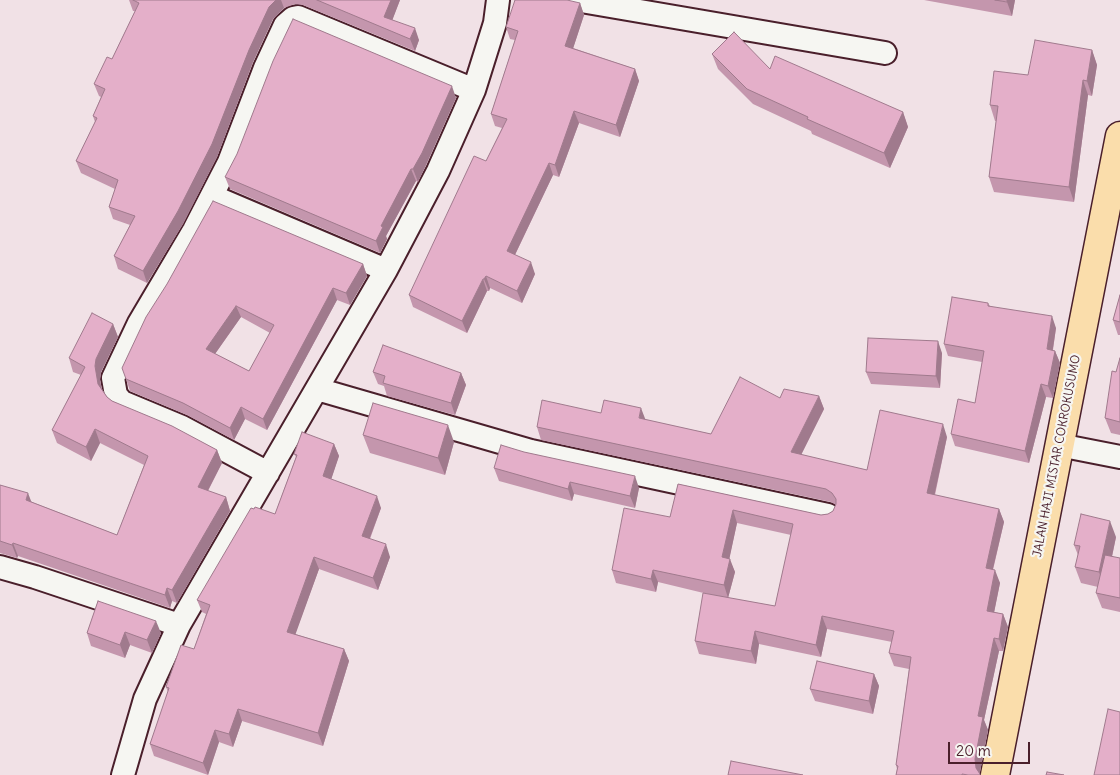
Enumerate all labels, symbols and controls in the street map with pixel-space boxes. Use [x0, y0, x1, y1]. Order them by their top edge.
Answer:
street label: JALAN HAJI MISTAR COKROKUSUMO [1030, 353, 1084, 559]
scale bar [950, 732, 1032, 764]
text: 20 m [956, 741, 991, 760]

